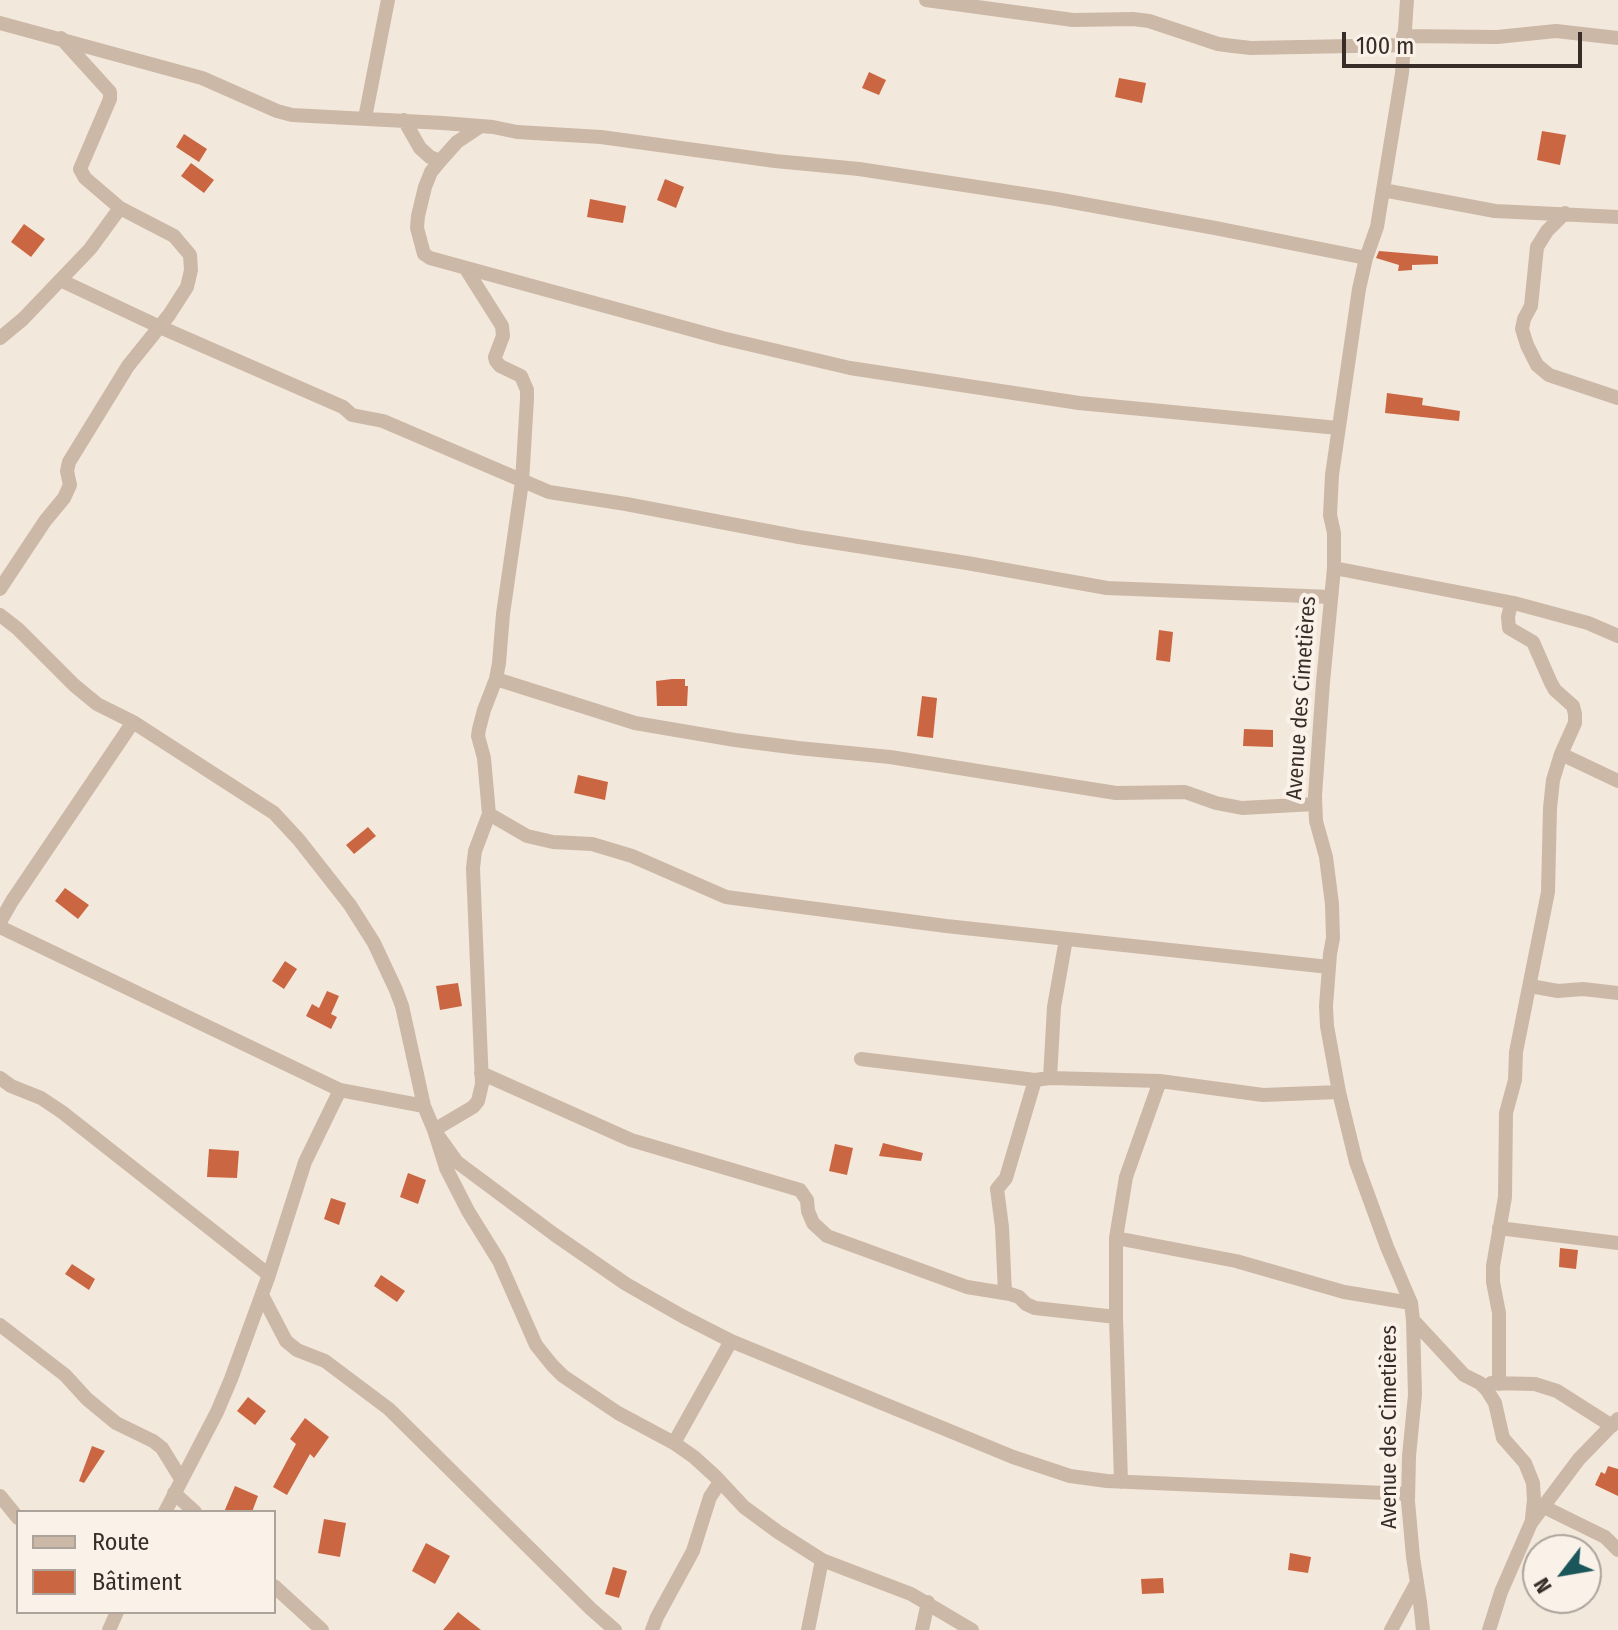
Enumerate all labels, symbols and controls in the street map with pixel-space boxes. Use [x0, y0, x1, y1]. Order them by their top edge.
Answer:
scale bar [1346, 16, 1586, 66]
text: 100 m [1356, 32, 1414, 60]
street label: Avenue des Cimetières [1282, 595, 1322, 801]
street label: Avenue des Cimetières [1377, 1325, 1403, 1529]
legend [16, 1510, 276, 1614]
text: Route [92, 1528, 149, 1556]
north arrow [1522, 1534, 1602, 1614]
text: Bâtiment [92, 1568, 182, 1596]
text: N [1528, 1573, 1558, 1598]

